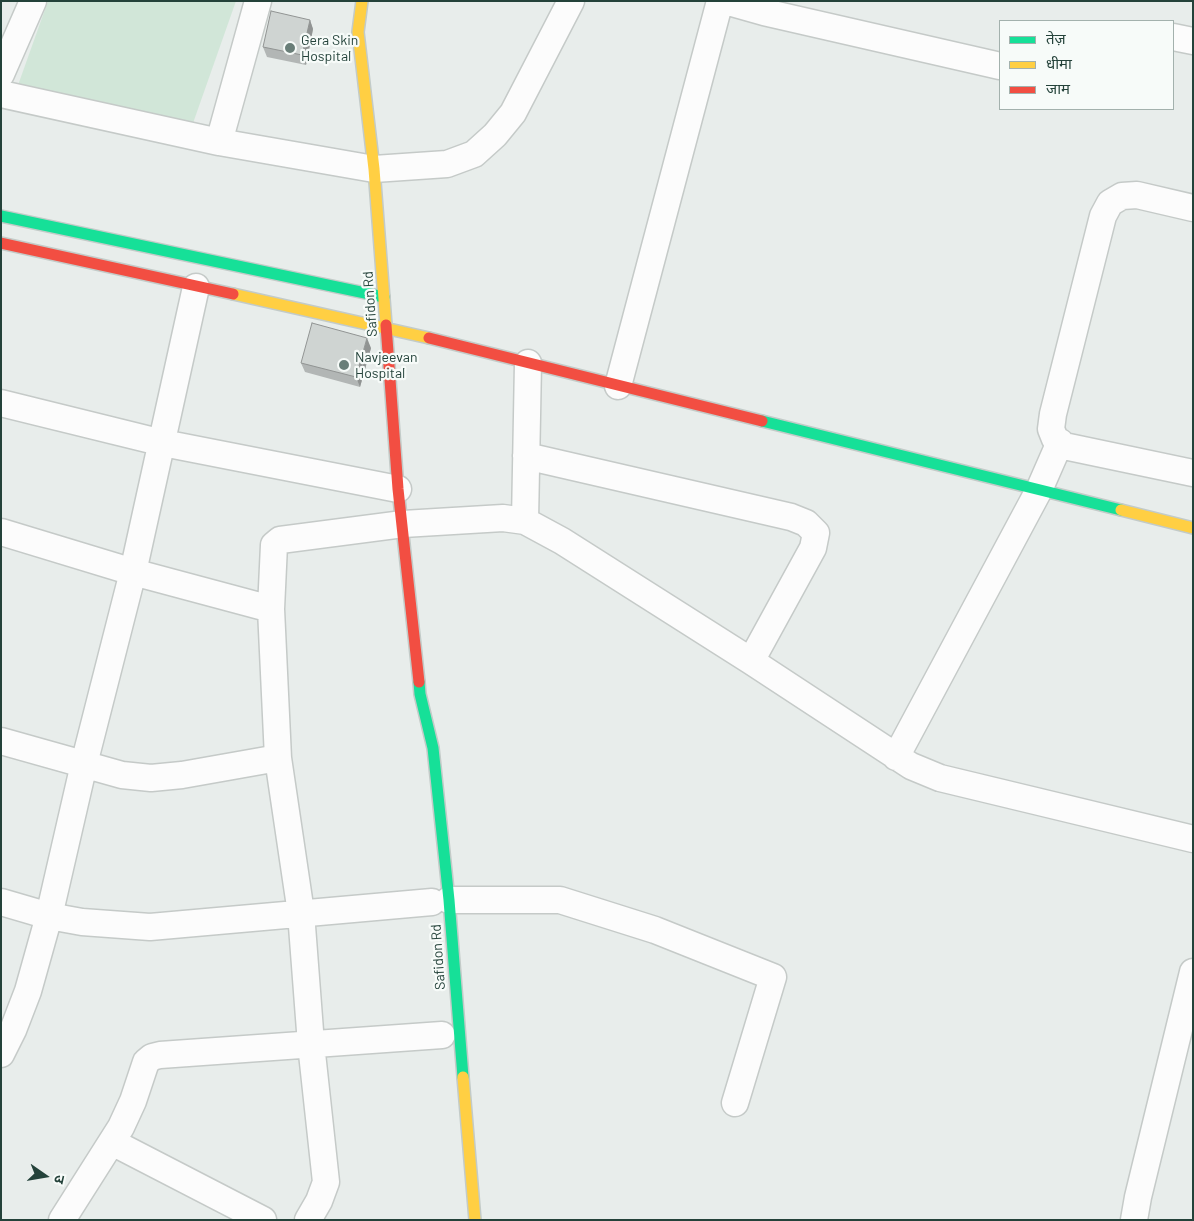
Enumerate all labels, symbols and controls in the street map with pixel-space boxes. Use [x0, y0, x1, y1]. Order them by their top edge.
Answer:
legend [999, 20, 1174, 110]
text: तेज़ [1046, 29, 1066, 47]
place label: Gera Skin Hospital [301, 32, 358, 64]
marker: Gera Skin Hospital [283, 41, 297, 55]
text: धीमा [1046, 54, 1072, 72]
text: जाम [1046, 79, 1070, 97]
street label: Safidon Rd [359, 271, 381, 337]
place label: Navjeevan Hospital [355, 349, 418, 382]
marker: Navjeevan Hospital [337, 358, 351, 372]
street label: Safidon Rd [427, 924, 449, 990]
north arrow [20, 1151, 70, 1201]
text: उ [51, 1174, 69, 1185]

